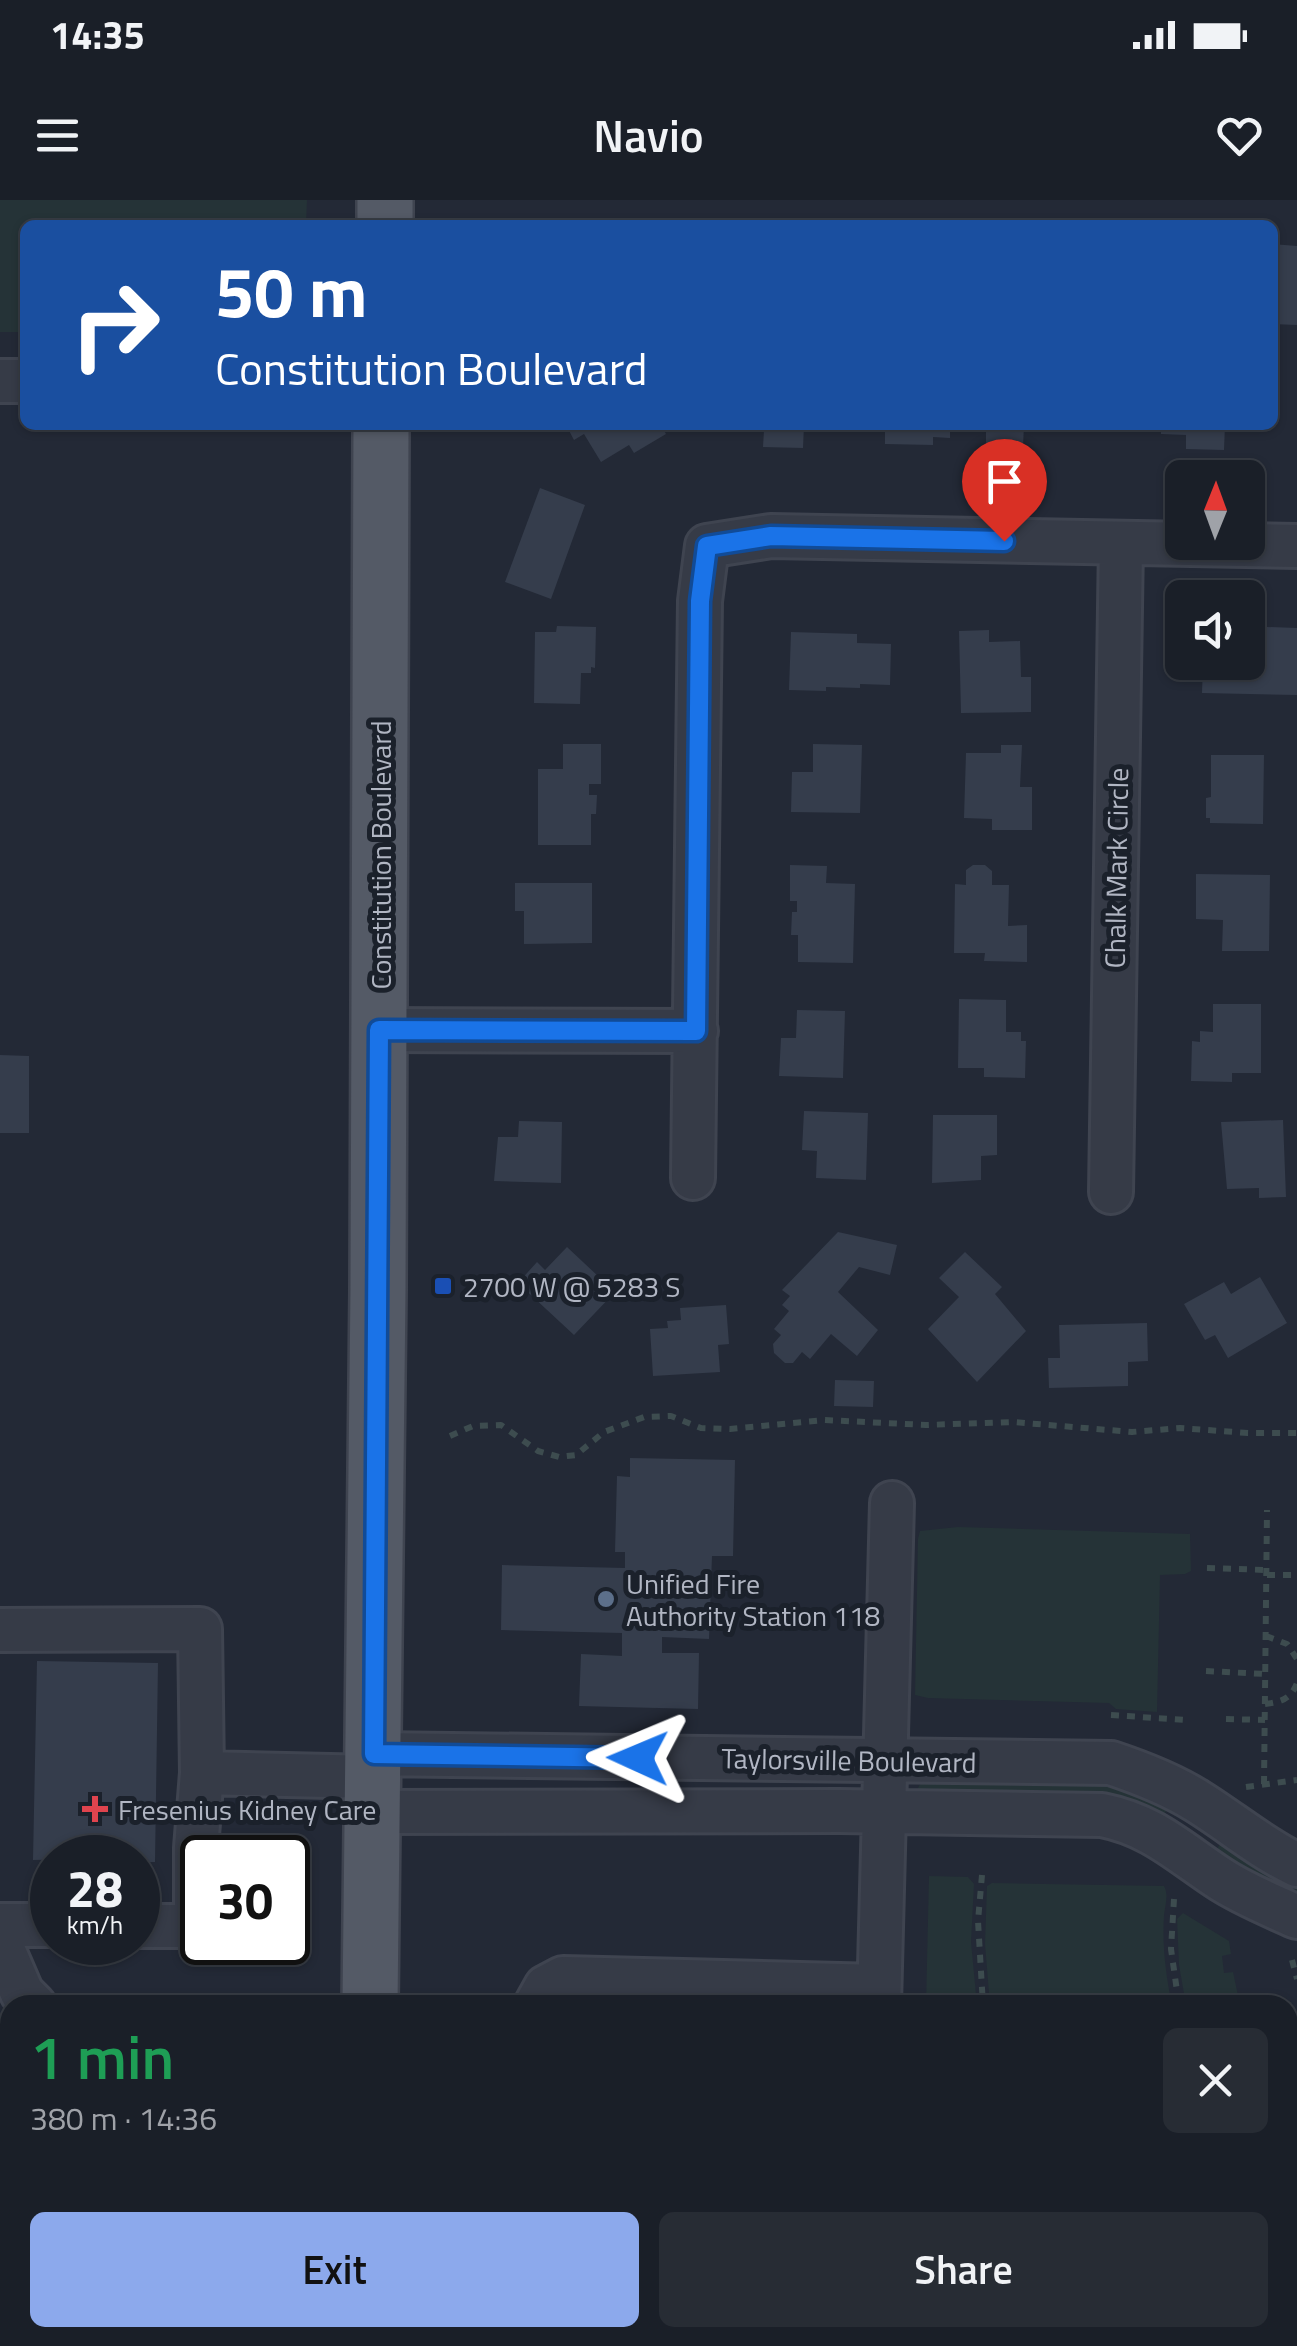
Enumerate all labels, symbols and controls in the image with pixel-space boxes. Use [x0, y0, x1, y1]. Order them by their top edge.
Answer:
text: 14:35 [50, 6, 145, 64]
text: Navio [593, 101, 704, 169]
icon: menu [30, 108, 85, 163]
icon: heart [1212, 108, 1267, 163]
text: 50 m [215, 238, 368, 344]
icon: right [50, 260, 180, 390]
text: Constitution Boulevard [215, 334, 647, 402]
pin [962, 439, 1047, 542]
icon: arrive [977, 454, 1032, 509]
north arrow [1165, 460, 1265, 560]
map controls [1165, 460, 1265, 680]
button: sound [1165, 580, 1265, 680]
street label: Constitution Boulevard [359, 720, 402, 990]
street label: Chalk Mark Circle [1093, 767, 1139, 969]
place label: 2700 W @ 5283 S [463, 1265, 680, 1308]
marker: 2700 W @ 5283 S [432, 1275, 454, 1297]
place label: Unified Fire Authority Station 118 [626, 1562, 880, 1637]
marker: Unified Fire Authority Station 118 [595, 1588, 617, 1610]
position arrow [586, 1706, 690, 1810]
street label: Taylorsville Boulevard [721, 1736, 977, 1784]
place label: Fresenius Kidney Care [118, 1788, 376, 1831]
marker: Fresenius Kidney Care [82, 1796, 108, 1822]
speed limit sign: 30 [180, 1835, 310, 1965]
text: 28 [67, 1850, 123, 1926]
text: km/h [67, 1906, 123, 1944]
text: 1 min [30, 2011, 174, 2102]
button: close [1163, 2028, 1268, 2133]
text: 380 m · 14:36 [30, 2094, 217, 2142]
button: Exit [30, 2212, 639, 2327]
button: Share [659, 2212, 1268, 2327]

